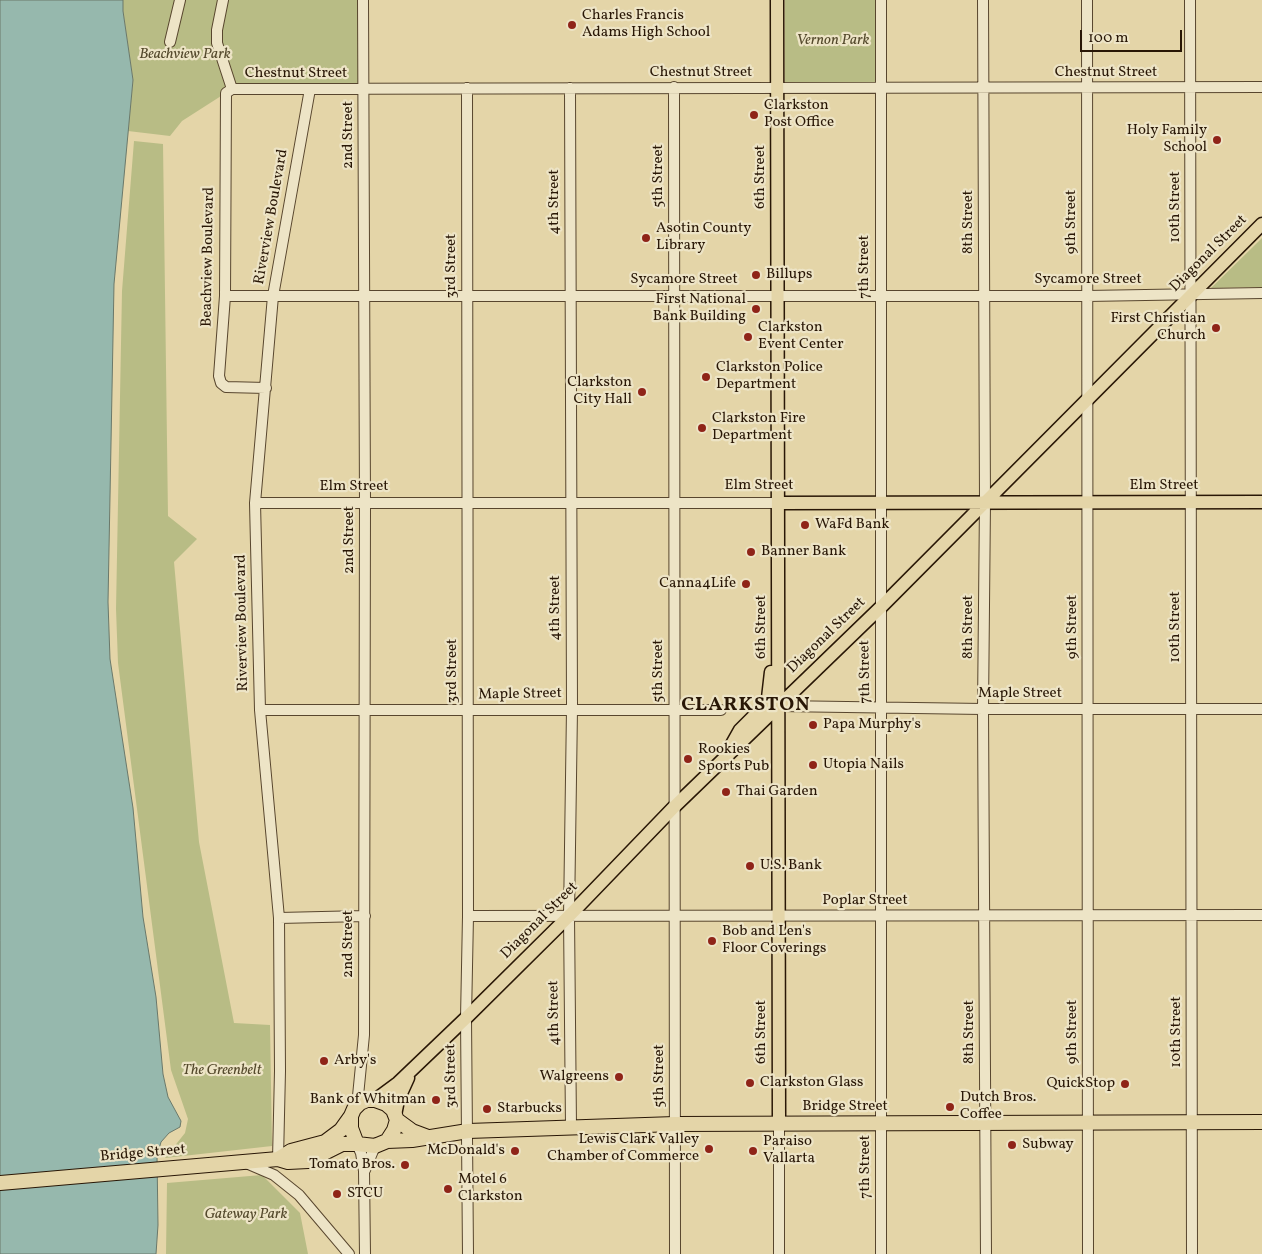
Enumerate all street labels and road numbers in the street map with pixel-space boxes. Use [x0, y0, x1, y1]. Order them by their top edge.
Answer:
street label: Chestnut Street [650, 64, 752, 82]
street label: Chestnut Street [1055, 64, 1157, 82]
street label: Chestnut Street [245, 65, 347, 83]
street label: 2nd Street [340, 101, 358, 169]
street label: 5th Street [650, 144, 668, 208]
street label: 6th Street [752, 145, 770, 209]
street label: Riverview Boulevard [251, 148, 293, 286]
street label: 4th Street [546, 169, 564, 235]
street label: 10th Street [1167, 171, 1185, 243]
street label: Beachview Boulevard [199, 187, 219, 327]
street label: 8th Street [960, 190, 978, 254]
street label: 9th Street [1063, 190, 1081, 254]
street label: Diagonal Street [1167, 212, 1251, 296]
street label: 3rd Street [443, 234, 461, 298]
street label: 7th Street [856, 235, 874, 299]
street label: Sycamore Street [630, 271, 738, 289]
street label: Sycamore Street [1034, 271, 1142, 289]
street label: Elm Street [724, 477, 794, 495]
street label: Elm Street [1129, 477, 1199, 495]
street label: Elm Street [319, 478, 389, 496]
street label: 2nd Street [341, 506, 359, 574]
street label: Riverview Boulevard [233, 554, 253, 692]
street label: 4th Street [547, 575, 565, 641]
street label: 10th Street [1167, 591, 1185, 663]
street label: Diagonal Street [784, 594, 870, 678]
street label: 6th Street [753, 595, 771, 659]
street label: 8th Street [960, 595, 978, 659]
street label: 9th Street [1064, 595, 1082, 659]
street label: 3rd Street [444, 639, 462, 703]
street label: 5th Street [650, 639, 668, 703]
street label: 7th Street [856, 640, 876, 704]
street label: Maple Street [478, 685, 562, 705]
street label: Maple Street [978, 685, 1062, 703]
street label: Diagonal Street [498, 879, 582, 963]
street label: Poplar Street [822, 892, 908, 910]
street label: 2nd Street [340, 910, 358, 978]
street label: 4th Street [545, 980, 565, 1046]
street label: 10th Street [1168, 996, 1186, 1068]
street label: 6th Street [753, 1000, 771, 1064]
street label: 8th Street [961, 1000, 979, 1064]
street label: 9th Street [1064, 1000, 1082, 1064]
street label: 3rd Street [442, 1043, 462, 1109]
street label: 5th Street [651, 1044, 669, 1108]
street label: Bridge Street [802, 1098, 888, 1116]
street label: 7th Street [857, 1135, 875, 1199]
street label: Bridge Street [100, 1141, 186, 1167]

